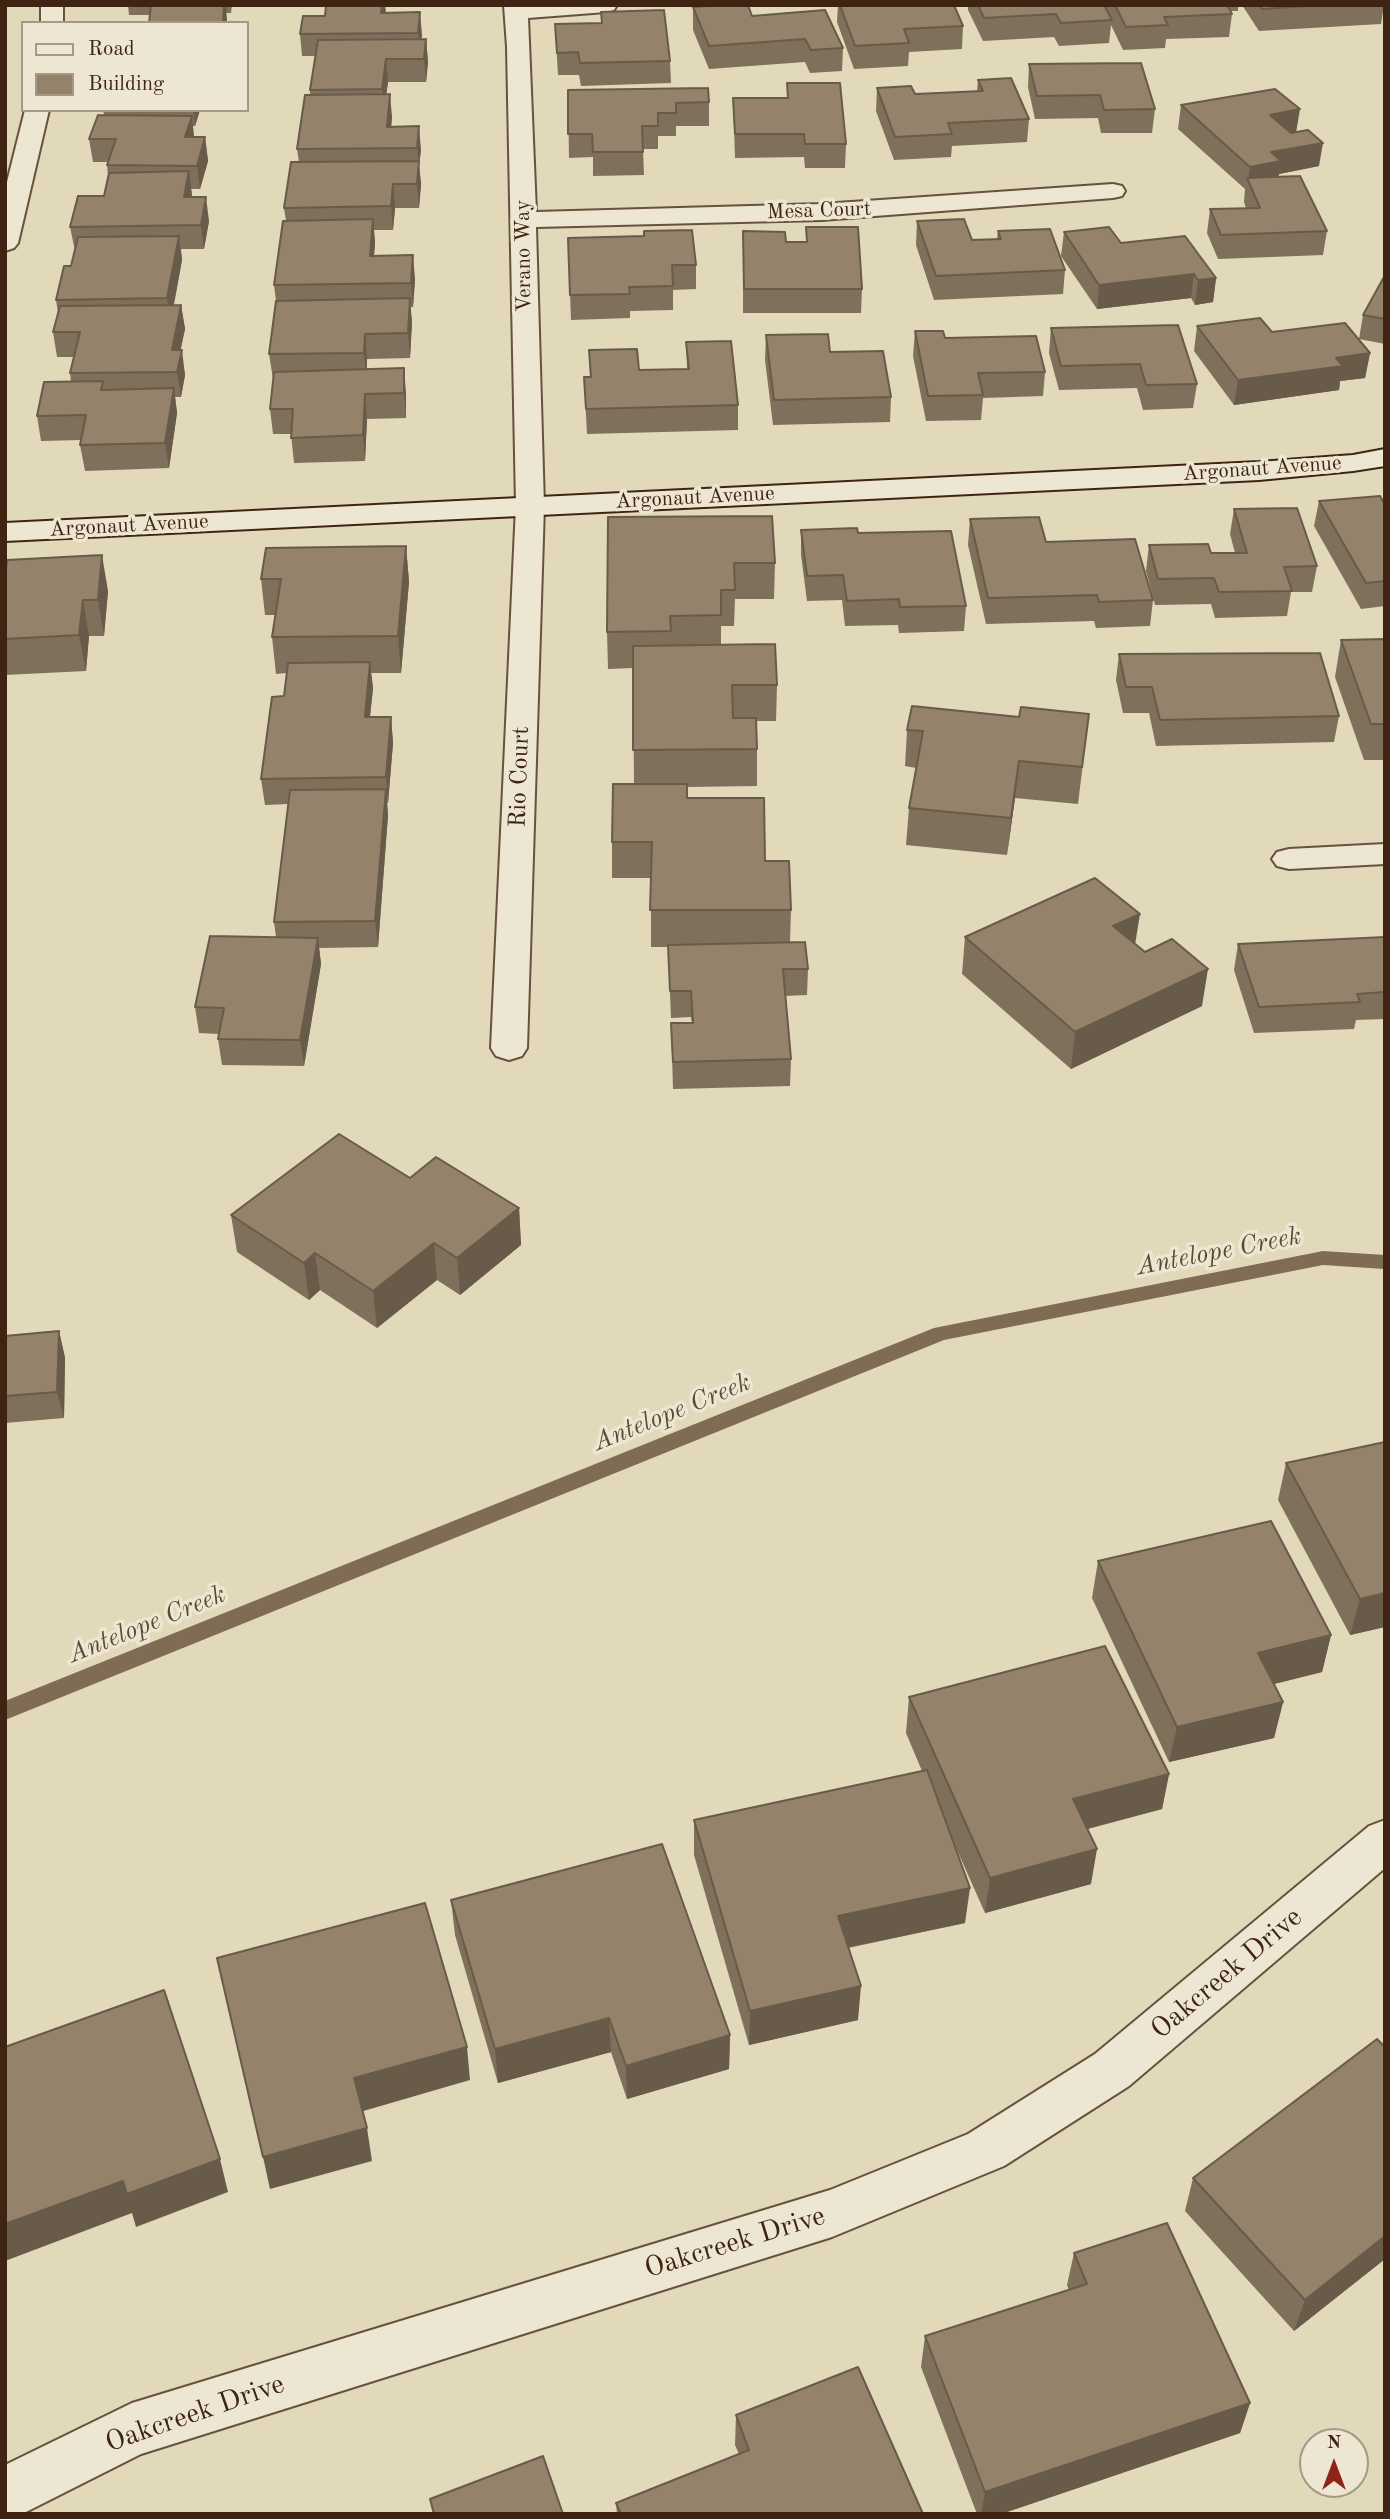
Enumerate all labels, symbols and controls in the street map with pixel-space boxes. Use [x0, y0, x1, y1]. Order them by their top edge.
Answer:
legend [21, 21, 248, 112]
text: Road [88, 39, 135, 60]
text: Building [88, 74, 164, 95]
street label: Mesa Court [766, 197, 872, 225]
street label: Verano Way [510, 200, 538, 312]
street label: Argonaut Avenue [1182, 451, 1342, 487]
street label: Argonaut Avenue [615, 481, 775, 515]
street label: Argonaut Avenue [49, 509, 209, 543]
street label: Rio Court [504, 726, 536, 828]
water label: Antelope Creek [1134, 1221, 1304, 1283]
water label: Antelope Creek [589, 1367, 755, 1459]
water label: Antelope Creek [64, 1579, 230, 1671]
street label: Oakcreek Drive [1145, 1901, 1309, 2047]
street label: Oakcreek Drive [641, 2200, 829, 2286]
street label: Oakcreek Drive [101, 2368, 289, 2460]
north arrow [1299, 2428, 1369, 2498]
text: N [1327, 2434, 1341, 2453]

